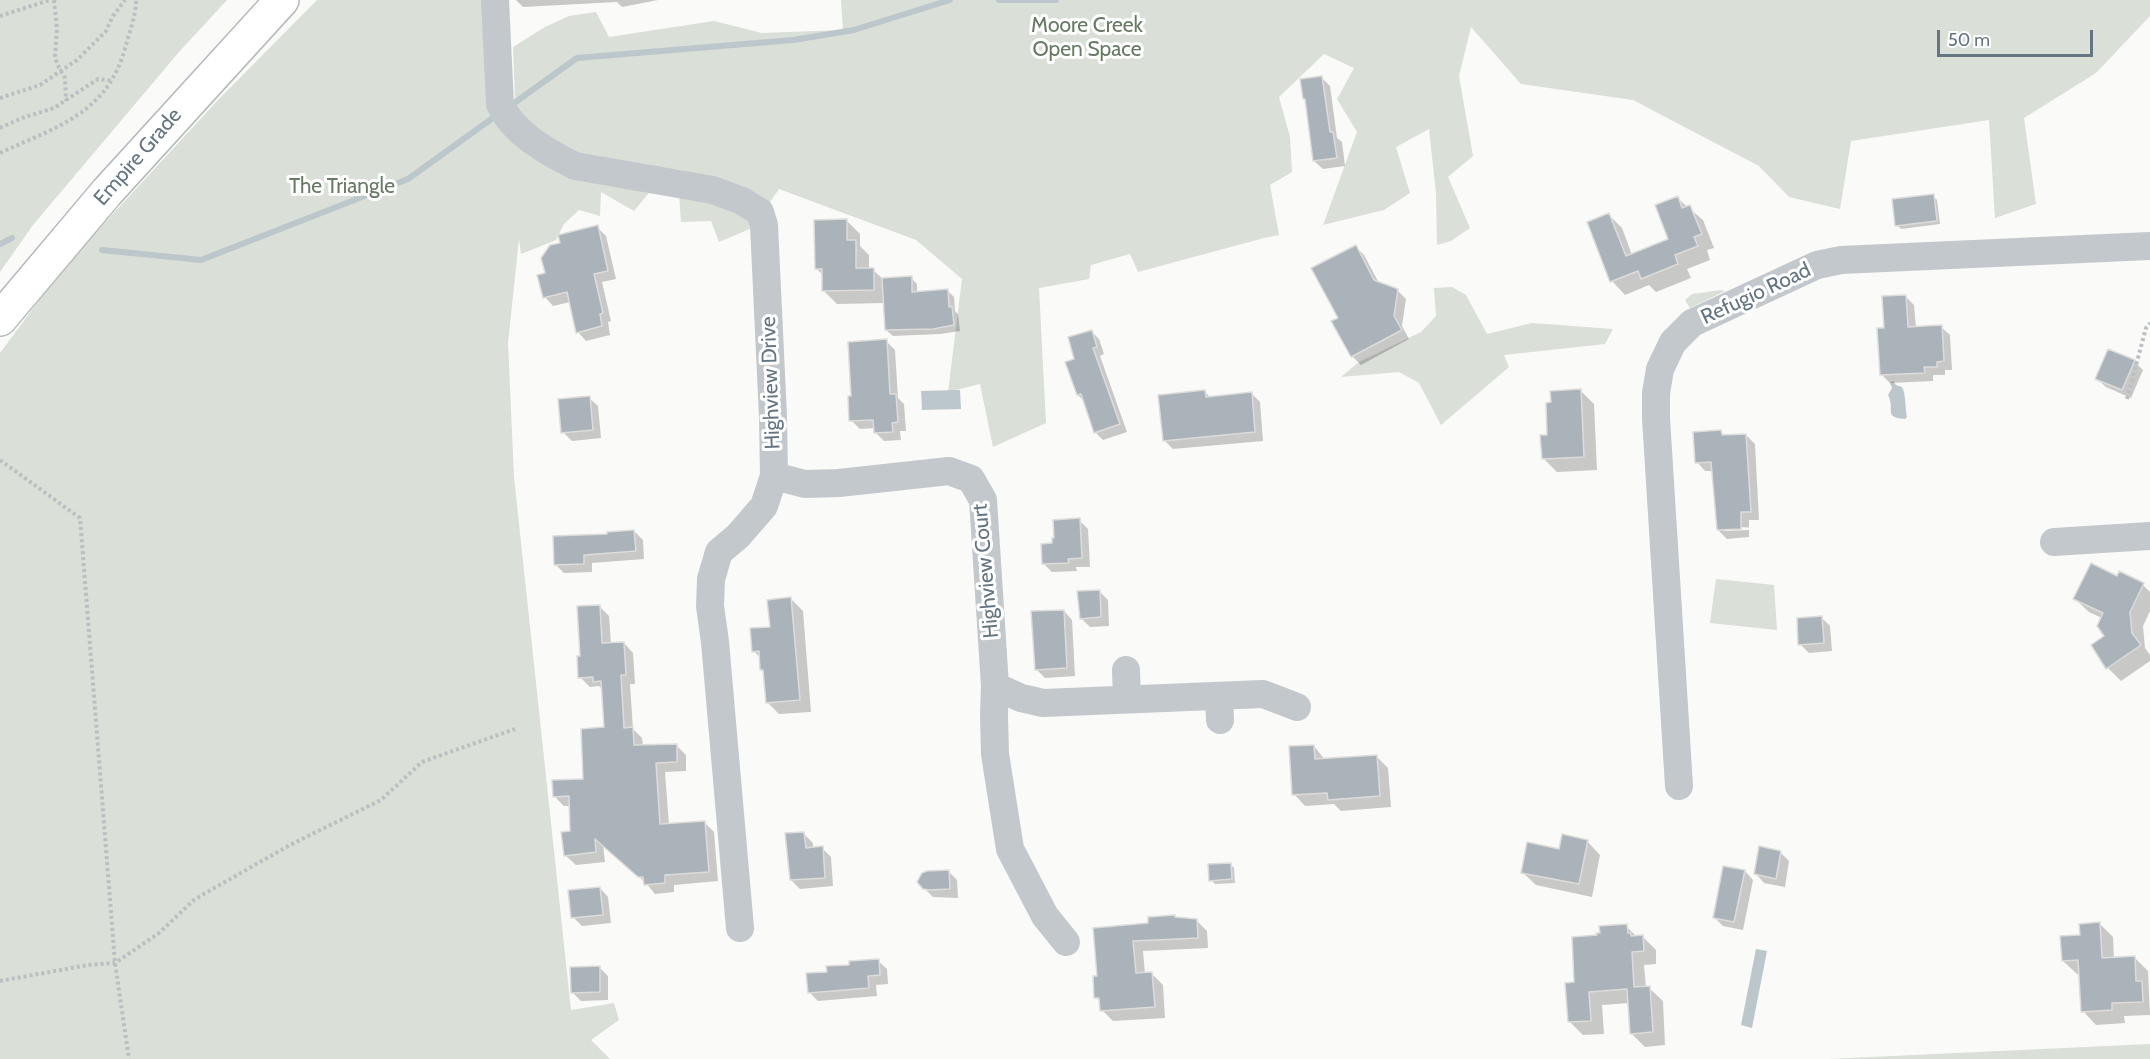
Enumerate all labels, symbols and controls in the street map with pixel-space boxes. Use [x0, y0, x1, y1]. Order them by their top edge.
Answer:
park label: Moore Creek Open Space [1031, 13, 1143, 63]
scale bar [1940, 18, 2096, 56]
text: 50 m [1948, 29, 1990, 51]
street label: Empire Grade [89, 103, 187, 211]
park label: The Triangle [289, 174, 395, 200]
street label: Refugio Road [1697, 258, 1815, 330]
street label: Highview Drive [756, 316, 786, 450]
street label: Highview Court [968, 503, 1004, 639]

